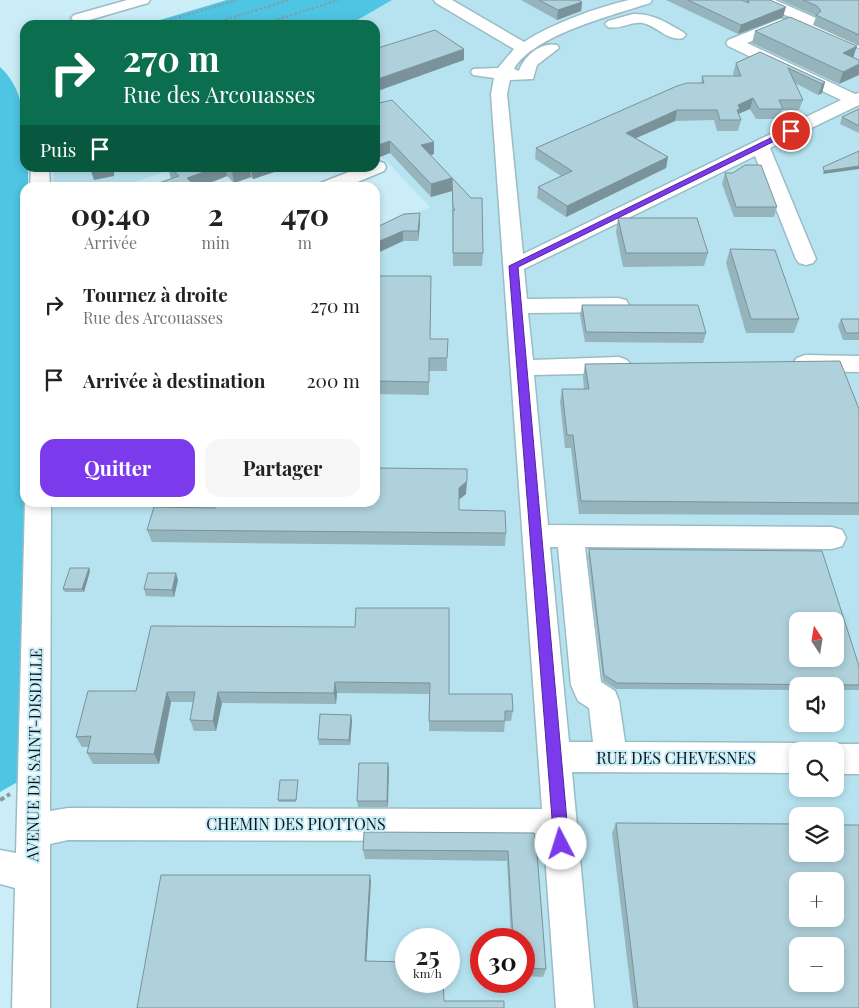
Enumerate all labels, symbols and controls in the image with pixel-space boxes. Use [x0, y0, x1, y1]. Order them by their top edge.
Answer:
text: 270 m [123, 34, 220, 81]
icon: right [40, 40, 105, 105]
text: Rue des Arcouasses [123, 79, 315, 109]
pin [770, 110, 812, 152]
icon: arrive [777, 117, 805, 145]
icon: arrive [86, 135, 114, 163]
text: Puis [40, 136, 76, 162]
text: 09:40 [71, 194, 151, 234]
text: 2 [208, 194, 224, 234]
text: 470 [281, 194, 329, 234]
text: Arrivée [84, 232, 137, 253]
text: min [201, 232, 230, 253]
text: m [298, 232, 312, 253]
text: Tournez à droite [83, 281, 228, 307]
icon: right [40, 291, 68, 319]
text: 270 m [310, 292, 360, 318]
text: Rue des Arcouasses [83, 307, 223, 328]
icon: arrive [40, 366, 68, 394]
text: Arrivée à destination [83, 367, 265, 393]
text: 200 m [306, 367, 360, 393]
button: Quitter [40, 439, 195, 497]
button: Partager [205, 439, 360, 497]
north arrow [789, 612, 844, 668]
map controls [789, 612, 844, 992]
street label: AVENUE DE SAINT-DISDILLE [21, 648, 46, 863]
button: sound [789, 677, 844, 732]
button: search [789, 742, 844, 797]
street label: RUE DES CHEVESNES [596, 747, 756, 768]
button: layers [789, 807, 844, 862]
street label: CHEMIN DES PIOTTONS [206, 813, 386, 834]
position arrow [534, 817, 586, 869]
button: + [789, 872, 844, 927]
speed limit sign: 30 [470, 928, 535, 993]
button: − [789, 937, 844, 992]
text: 25 [415, 938, 440, 971]
text: km/h [413, 965, 442, 981]

